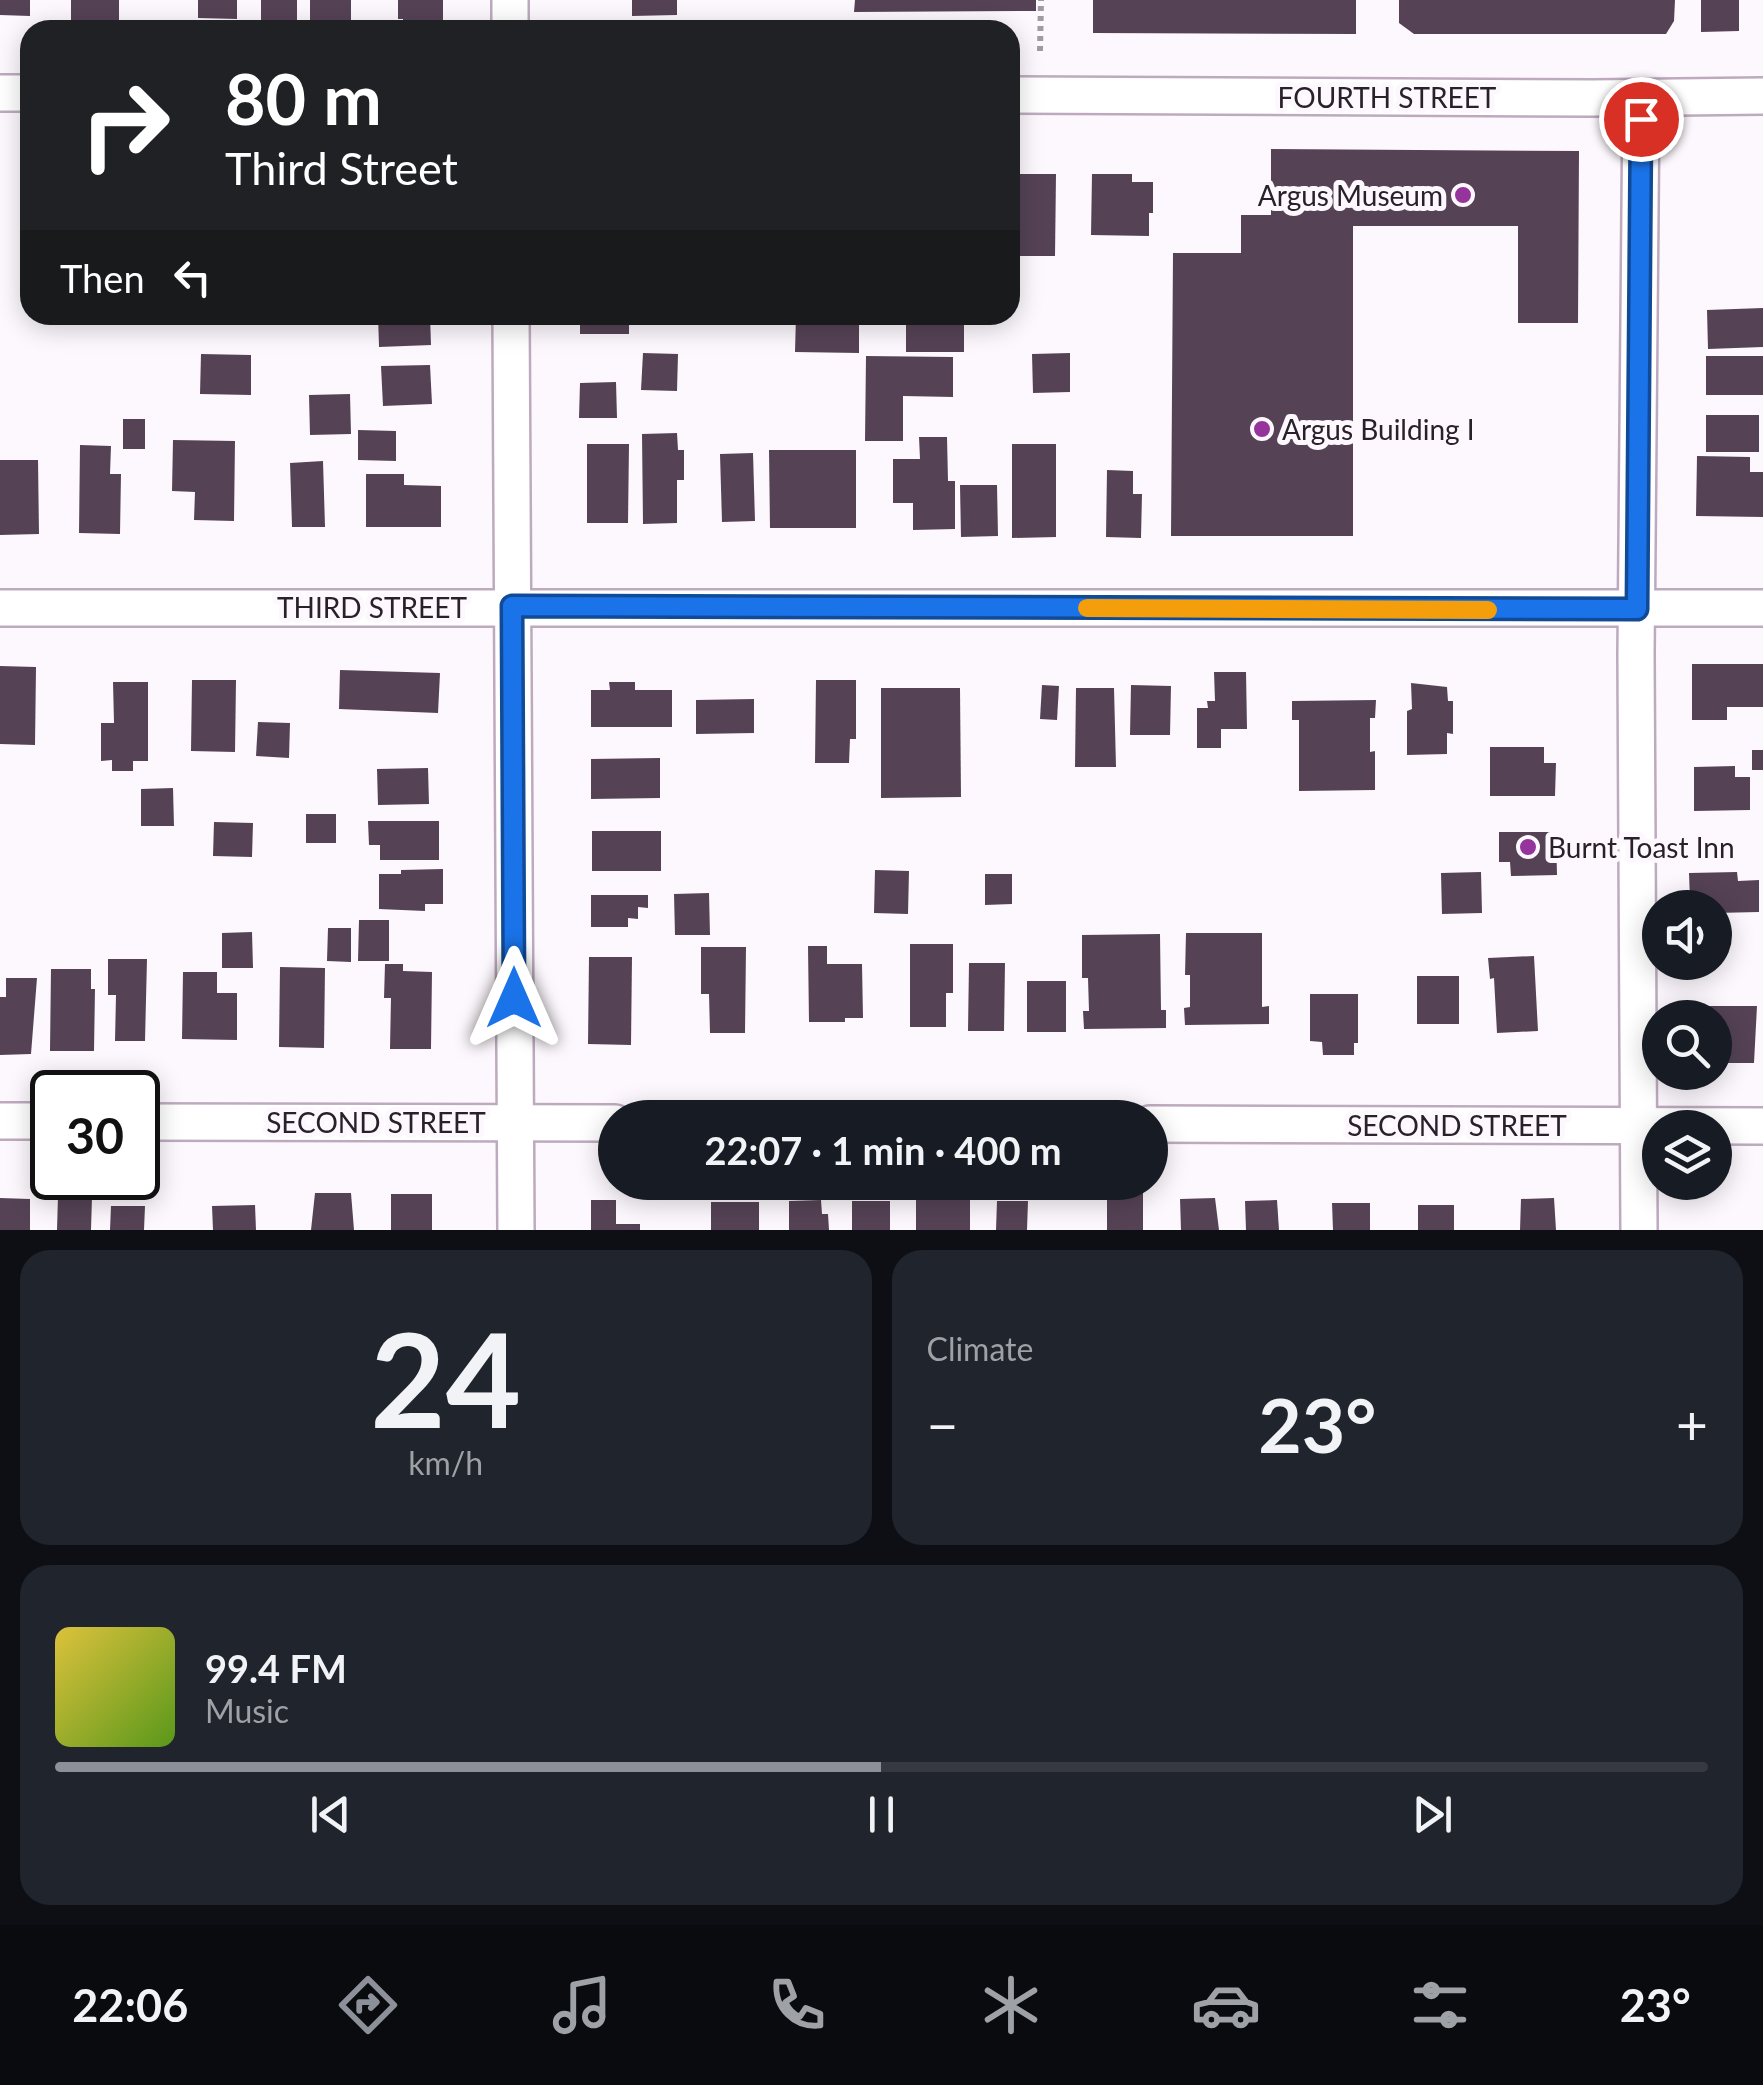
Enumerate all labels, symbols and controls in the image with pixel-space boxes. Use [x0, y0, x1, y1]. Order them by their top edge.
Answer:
text: 80 m [225, 56, 382, 140]
icon: right [60, 60, 190, 190]
pin [1599, 77, 1684, 162]
street label: FOURTH STREET [1278, 80, 1497, 114]
icon: arrive [1614, 92, 1669, 147]
text: Third Street [225, 141, 458, 195]
place label: Argus Museum [1258, 178, 1443, 212]
marker: Argus Museum [1452, 184, 1474, 206]
icon: left [165, 250, 220, 305]
text: Then [60, 255, 145, 301]
place label: Argus Building I [1282, 412, 1475, 446]
marker: Argus Building I [1251, 418, 1273, 440]
street label: THIRD STREET [277, 590, 467, 624]
place label: Burnt Toast Inn [1548, 830, 1735, 864]
marker: Burnt Toast Inn [1517, 836, 1539, 858]
map controls [1642, 890, 1732, 1200]
button: sound [1642, 890, 1732, 980]
position arrow [462, 946, 566, 1050]
button: search [1642, 1000, 1732, 1090]
speed limit sign: 30 [30, 1070, 160, 1200]
street label: SECOND STREET [266, 1105, 486, 1139]
street label: SECOND STREET [1347, 1108, 1567, 1142]
button: layers [1642, 1110, 1732, 1200]
text: 22:07 · 1 min · 400 m [704, 1127, 1062, 1173]
text: 24 [370, 1300, 521, 1456]
text: Climate [927, 1329, 1033, 1368]
text: 23° [1258, 1379, 1376, 1469]
text: − [927, 1391, 958, 1457]
text: + [1676, 1391, 1708, 1457]
text: km/h [408, 1443, 483, 1482]
text: 99.4 FM [205, 1645, 347, 1691]
text: Music [205, 1691, 289, 1730]
icon: previous [303, 1787, 358, 1842]
icon: pause [854, 1787, 909, 1842]
icon: next [1405, 1787, 1460, 1842]
icon: directions [333, 1970, 403, 2040]
icon: music [547, 1970, 617, 2040]
icon: phone [762, 1970, 832, 2040]
icon: climate [976, 1970, 1046, 2040]
icon: car [1191, 1970, 1261, 2040]
icon: filters [1405, 1970, 1475, 2040]
text: 22:06 [72, 1978, 188, 2032]
text: 23° [1620, 1978, 1691, 2032]

